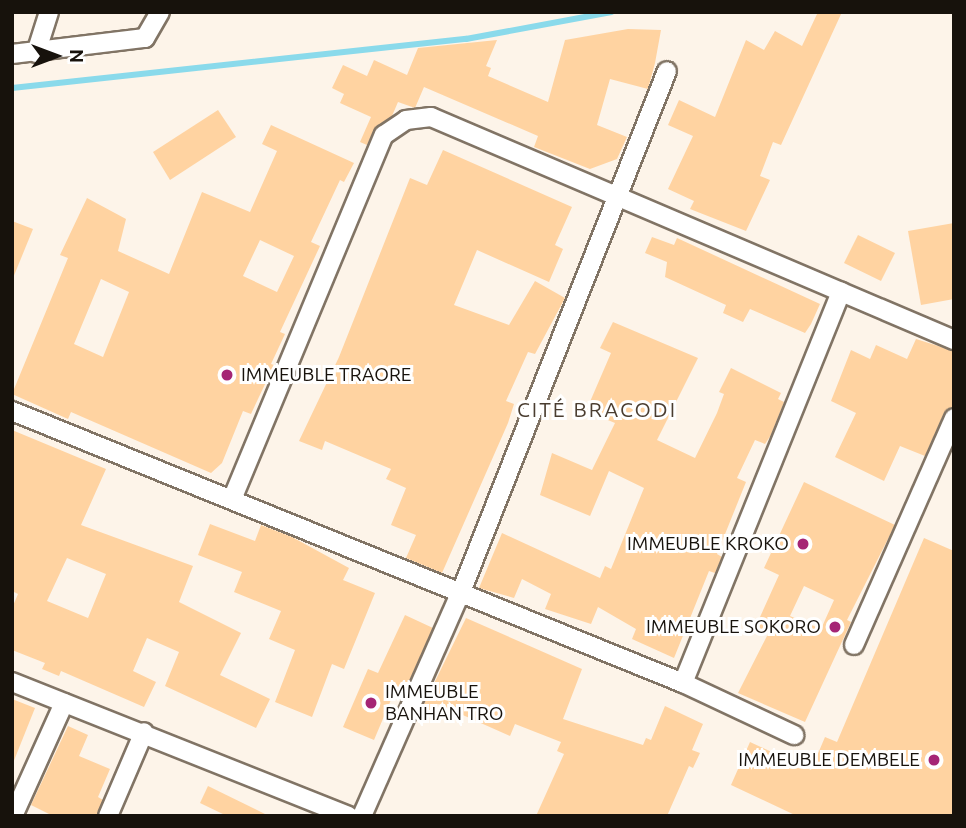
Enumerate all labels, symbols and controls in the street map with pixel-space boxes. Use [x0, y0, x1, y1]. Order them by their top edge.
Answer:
north arrow [21, 21, 91, 91]
text: N [66, 49, 88, 63]
place label: IMMEUBLE TRAORE [241, 364, 411, 386]
marker: IMMEUBLE TRAORE [219, 367, 235, 383]
district label: CITÉ BRACODI [518, 396, 676, 422]
place label: IMMEUBLE KROKO [627, 533, 789, 555]
marker: IMMEUBLE KROKO [795, 536, 811, 552]
place label: IMMEUBLE SOKORO [646, 616, 821, 638]
marker: IMMEUBLE SOKORO [827, 619, 843, 635]
place label: IMMEUBLE BANHAN TRO [385, 681, 504, 725]
marker: IMMEUBLE BANHAN TRO [363, 695, 379, 711]
place label: IMMEUBLE DEMBELE [738, 749, 920, 771]
marker: IMMEUBLE DEMBELE [926, 752, 942, 768]

